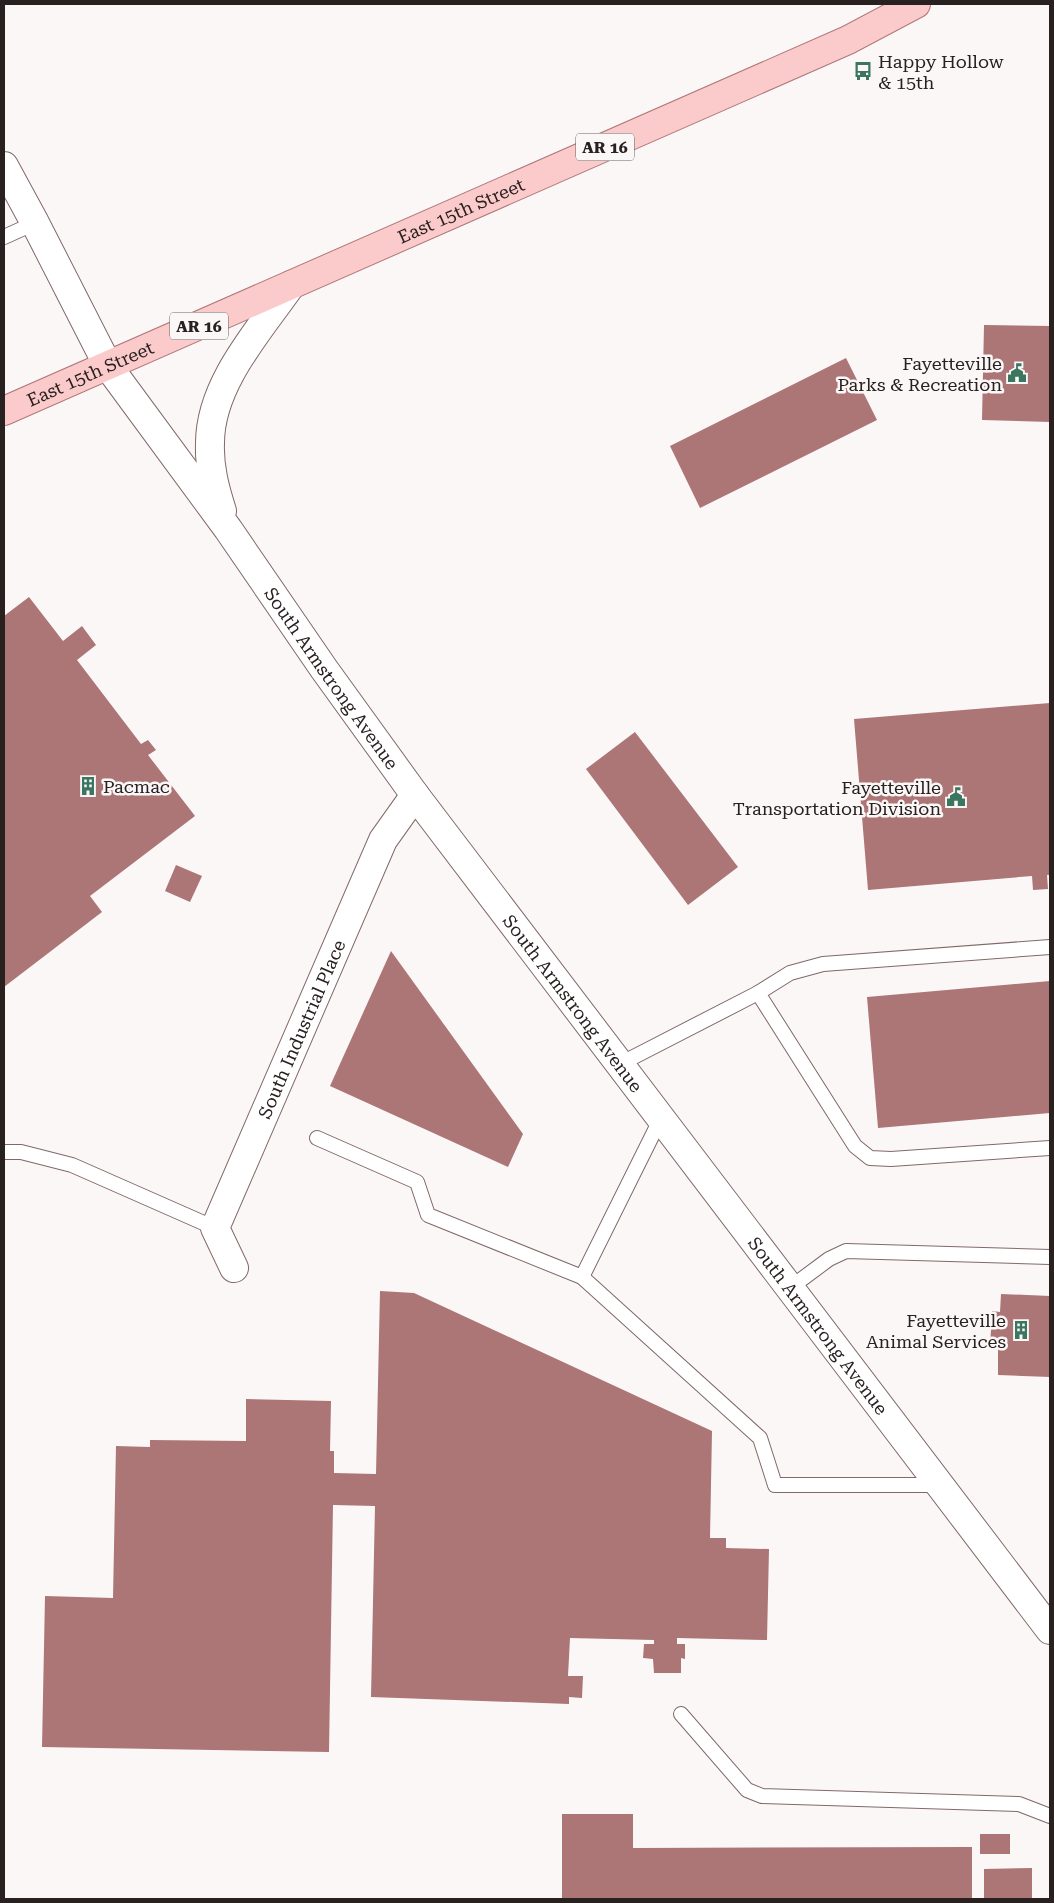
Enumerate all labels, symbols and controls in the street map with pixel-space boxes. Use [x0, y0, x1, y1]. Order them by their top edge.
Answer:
place label: Happy Hollow & 15th [878, 51, 1004, 93]
bus stop icon: Happy Hollow & 15th [852, 60, 874, 82]
road number: AR 16 [576, 134, 634, 160]
street label: East 15th Street [394, 173, 528, 247]
road number: AR 16 [170, 312, 228, 340]
street label: East 15th Street [24, 336, 157, 410]
place label: Fayetteville Parks & Recreation [838, 353, 1002, 395]
public building icon: Fayetteville Parks & Recreation [1006, 362, 1028, 384]
street label: South Armstrong Avenue [260, 583, 403, 773]
building icon: Pacmac [77, 775, 99, 797]
place label: Pacmac [103, 776, 170, 797]
place label: Fayetteville Transportation Division [733, 777, 941, 819]
public building icon: Fayetteville Transportation Division [945, 786, 967, 808]
street label: South Armstrong Avenue [499, 910, 648, 1096]
street label: South Industrial Place [253, 936, 349, 1122]
street label: South Armstrong Avenue [744, 1232, 893, 1419]
place label: Fayetteville Animal Services [866, 1310, 1006, 1352]
building icon: Fayetteville Animal Services [1010, 1319, 1032, 1341]

